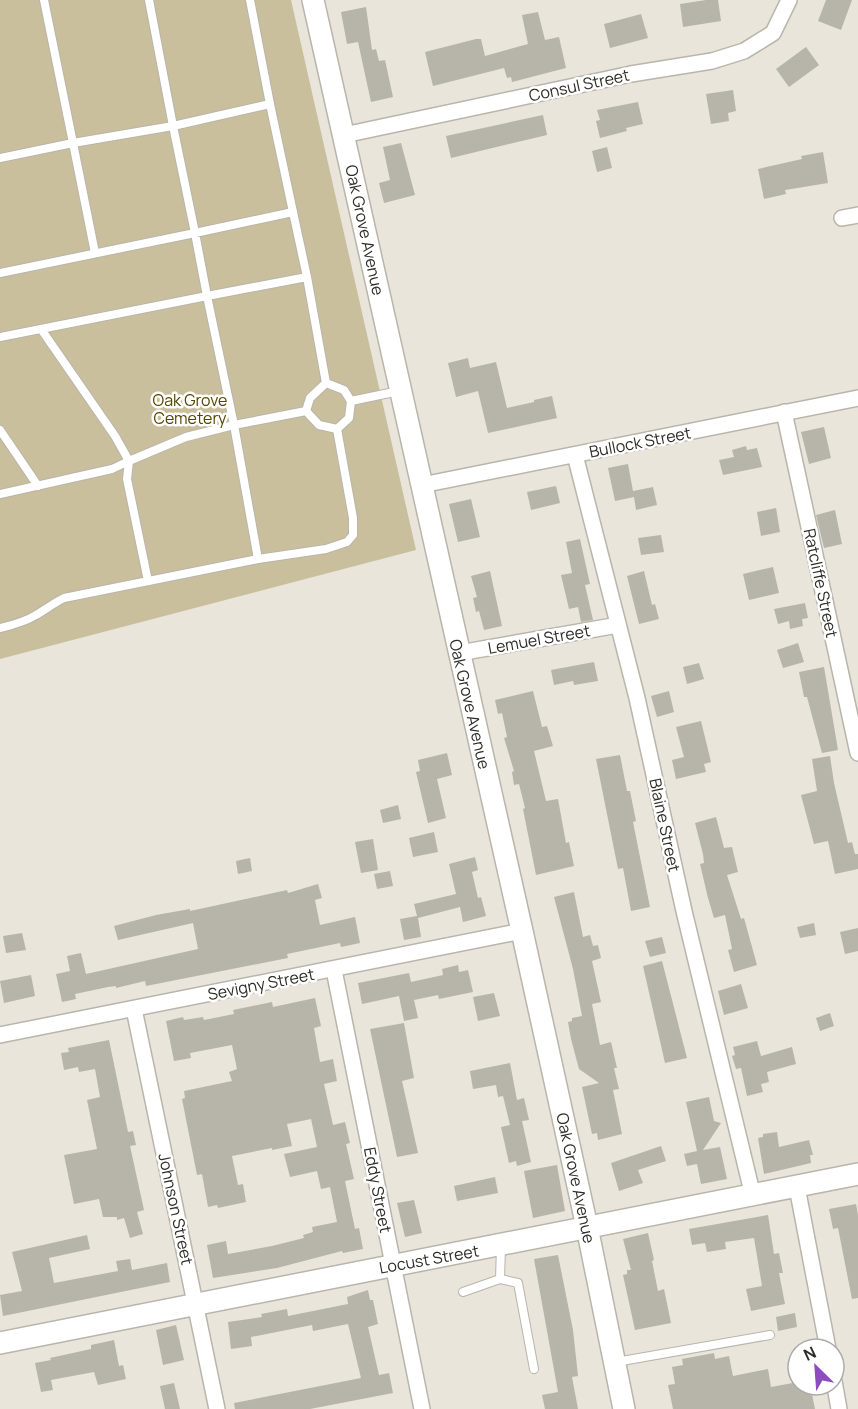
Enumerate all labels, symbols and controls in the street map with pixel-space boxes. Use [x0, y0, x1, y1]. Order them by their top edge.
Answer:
street label: Consul Street [527, 64, 631, 106]
street label: Oak Grove Avenue [340, 163, 390, 297]
park label: Oak Grove Cemetery [153, 389, 227, 429]
street label: Bullock Street [587, 421, 693, 463]
street label: Ratcliffe Street [799, 526, 843, 640]
street label: Lemuel Street [486, 619, 592, 659]
street label: Oak Grove Avenue [444, 637, 496, 771]
street label: Blaine Street [644, 776, 686, 874]
street label: Sevigny Street [206, 963, 316, 1005]
street label: Oak Grove Avenue [551, 1111, 601, 1245]
street label: Eddy Street [359, 1145, 397, 1235]
street label: Johnson Street [153, 1151, 199, 1267]
street label: Locust Street [377, 1239, 481, 1279]
north arrow [786, 1337, 846, 1397]
text: N [800, 1341, 820, 1366]

